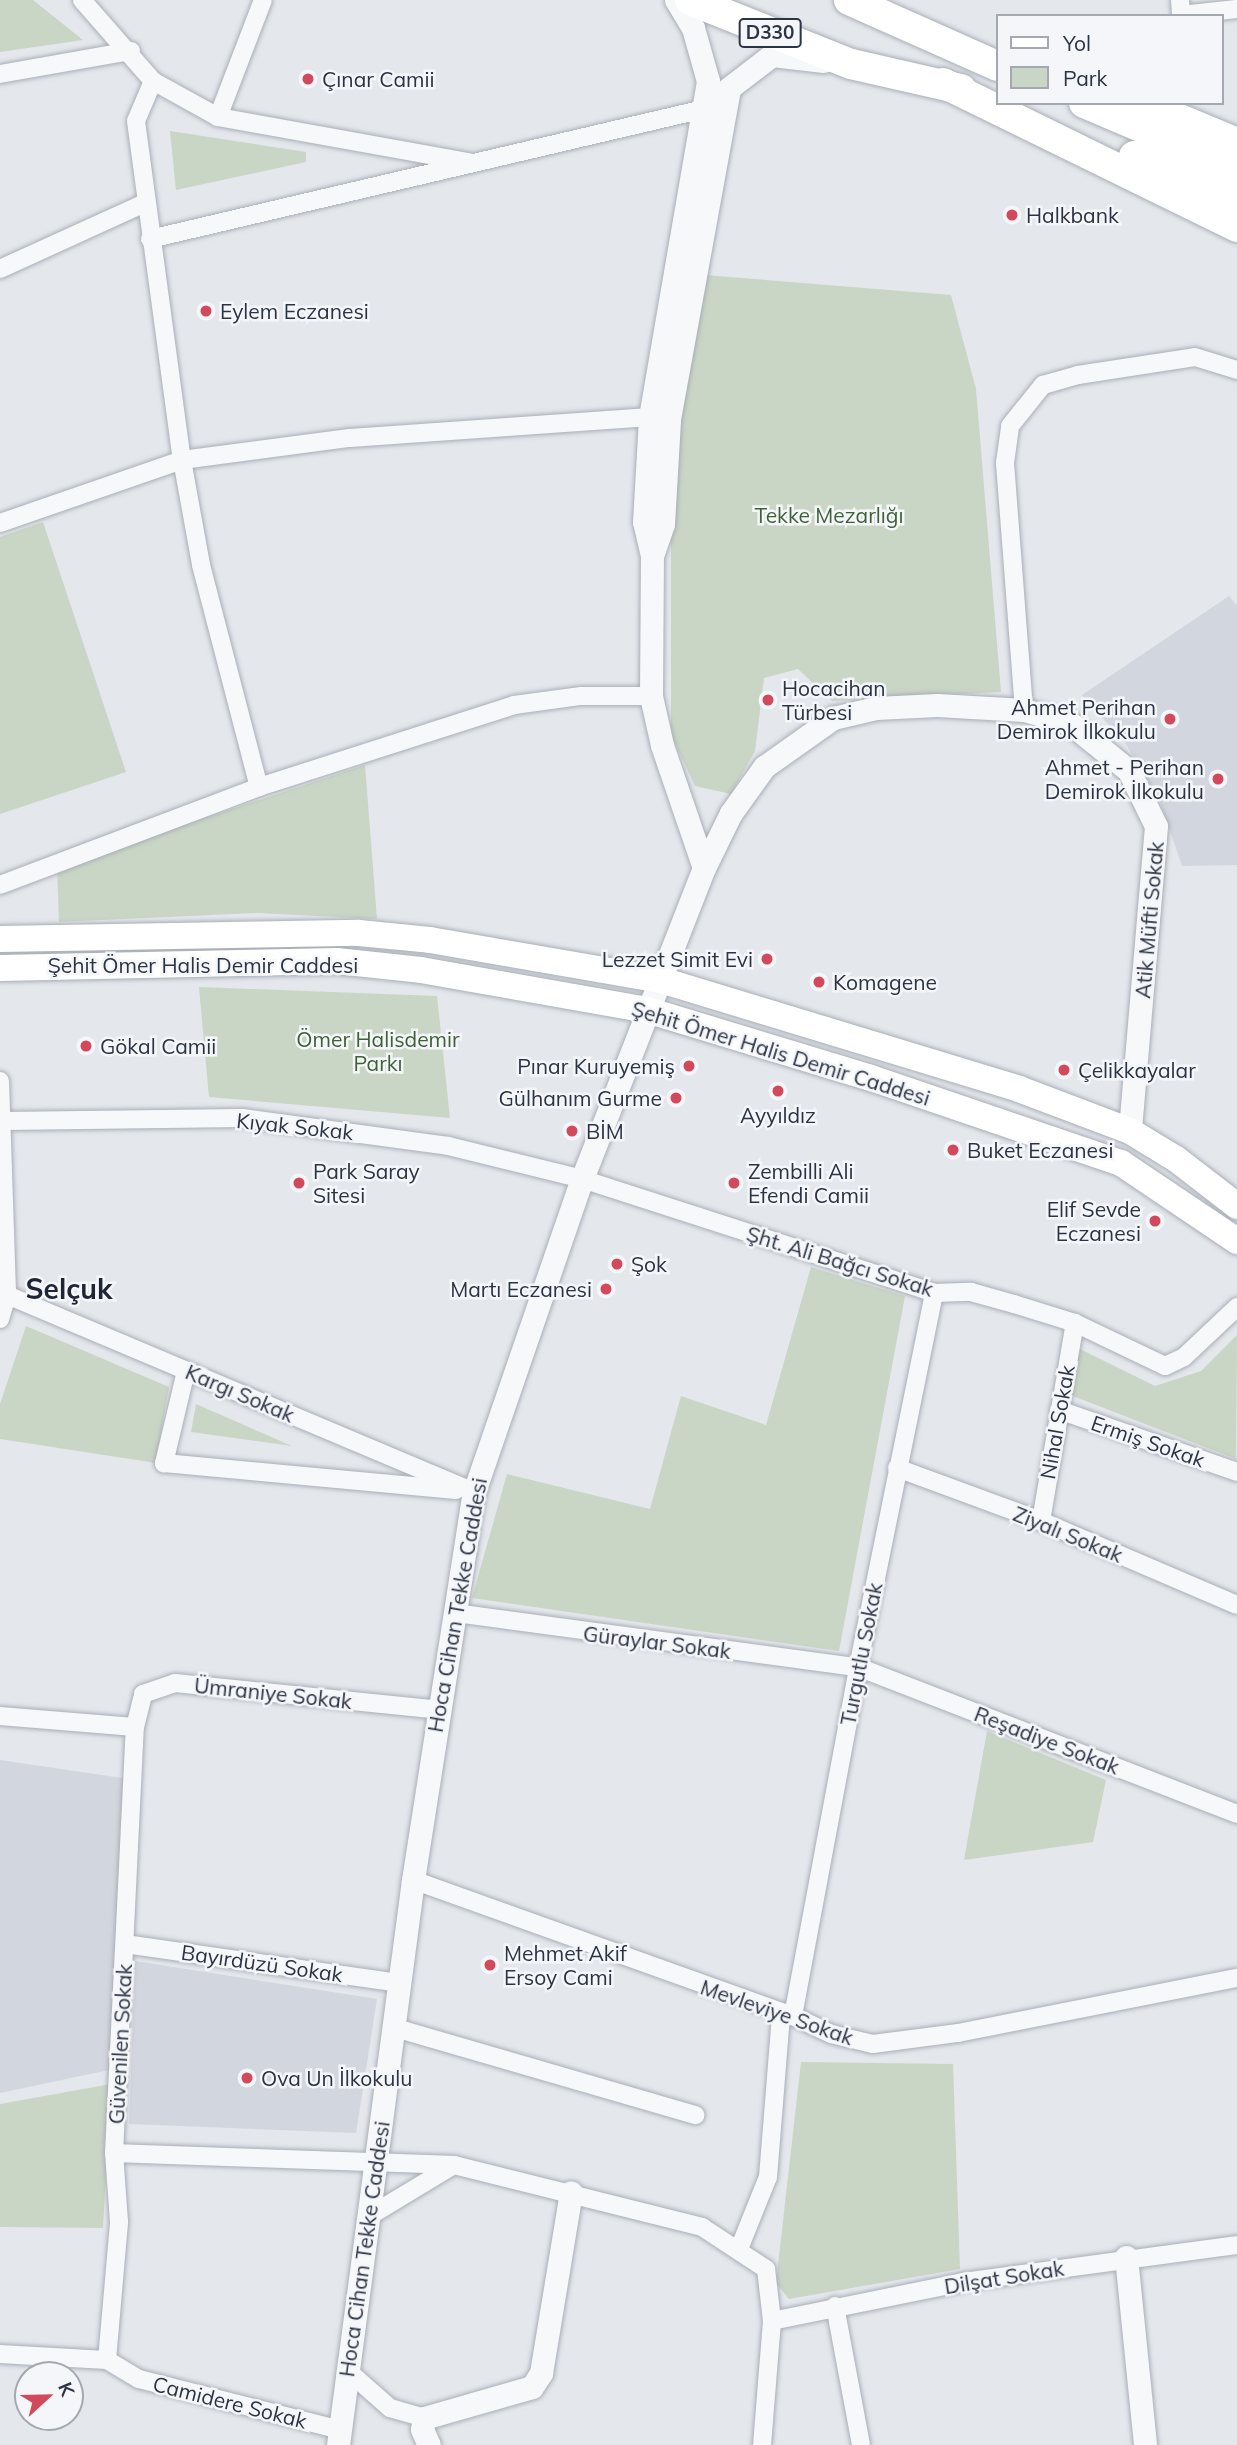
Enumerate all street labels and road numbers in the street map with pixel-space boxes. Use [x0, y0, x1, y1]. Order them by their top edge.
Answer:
road number: D330 [738, 18, 802, 48]
street label: Atik Müfti Sokak [1130, 840, 1168, 1000]
street label: Şehit Ömer Halis Demir Caddesi [48, 952, 358, 978]
street label: Şehit Ömer Halis Demir Caddesi [629, 996, 933, 1110]
street label: Kıyak Sokak [235, 1107, 355, 1145]
street label: Şht. Ali Bağcı Sokak [744, 1221, 936, 1301]
street label: Kargı Sokak [182, 1359, 298, 1427]
street label: Nihal Sokak [1035, 1363, 1079, 1481]
street label: Ermiş Sokak [1088, 1410, 1208, 1472]
street label: Hoca Cihan Tekke Caddesi [422, 1476, 492, 1734]
street label: Ziyalı Sokak [1010, 1501, 1126, 1567]
street label: Turgutlu Sokak [835, 1581, 887, 1727]
street label: Güraylar Sokak [582, 1620, 732, 1664]
street label: Ümraniye Sokak [193, 1672, 353, 1714]
street label: Reşadiye Sokak [971, 1701, 1123, 1779]
street label: Bayırdüzü Sokak [180, 1939, 344, 1987]
street label: Güvenilen Sokak [103, 1963, 137, 2125]
street label: Mevleviye Sokak [697, 1974, 857, 2050]
street label: Hoca Cihan Tekke Caddesi [334, 2120, 394, 2378]
street label: Dilşat Sokak [942, 2255, 1066, 2299]
street label: Camidere Sokak [150, 2371, 310, 2433]

